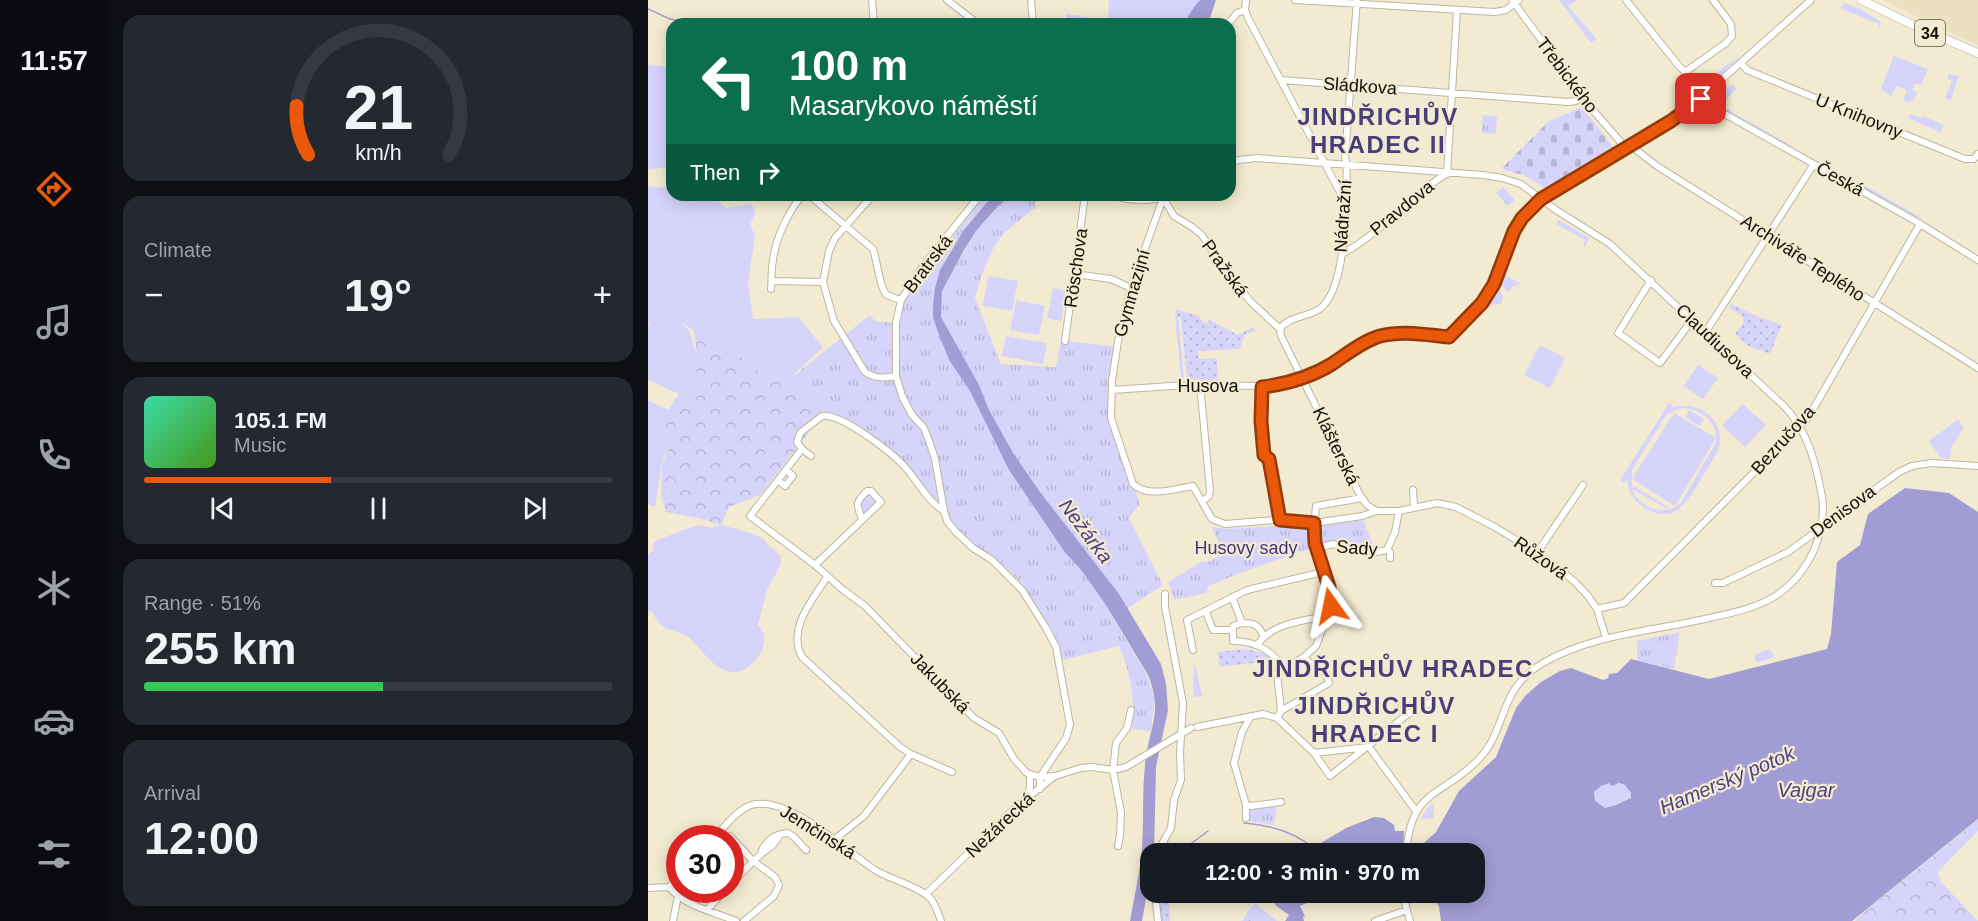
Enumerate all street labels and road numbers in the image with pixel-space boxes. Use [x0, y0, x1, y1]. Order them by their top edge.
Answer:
road number: 34 [1915, 20, 1945, 46]
street label: Třebického [1532, 33, 1602, 117]
street label: Sládkova [1322, 73, 1399, 99]
street label: U Knihovny [1813, 89, 1905, 143]
street label: Česká [1813, 157, 1869, 201]
street label: Pravdova [1366, 176, 1439, 240]
street label: Nádražní [1330, 179, 1356, 253]
street label: Archiváře Teplého [1737, 210, 1869, 306]
street label: Röschova [1061, 226, 1092, 309]
street label: Bratrská [900, 230, 957, 297]
street label: Pražská [1198, 236, 1253, 301]
street label: Gymnazijní [1110, 247, 1154, 339]
street label: Claudiusova [1672, 300, 1759, 383]
street label: Husova [1177, 376, 1240, 396]
street label: Bezručova [1747, 401, 1820, 478]
street label: Klášterská [1309, 404, 1364, 489]
street label: Denisova [1807, 480, 1880, 541]
street label: Růžová [1510, 532, 1573, 584]
street label: Sady [1336, 536, 1378, 560]
street label: Jakubská [906, 649, 974, 718]
street label: Nežárecká [962, 788, 1039, 862]
street label: Jemčinská [777, 801, 860, 864]

